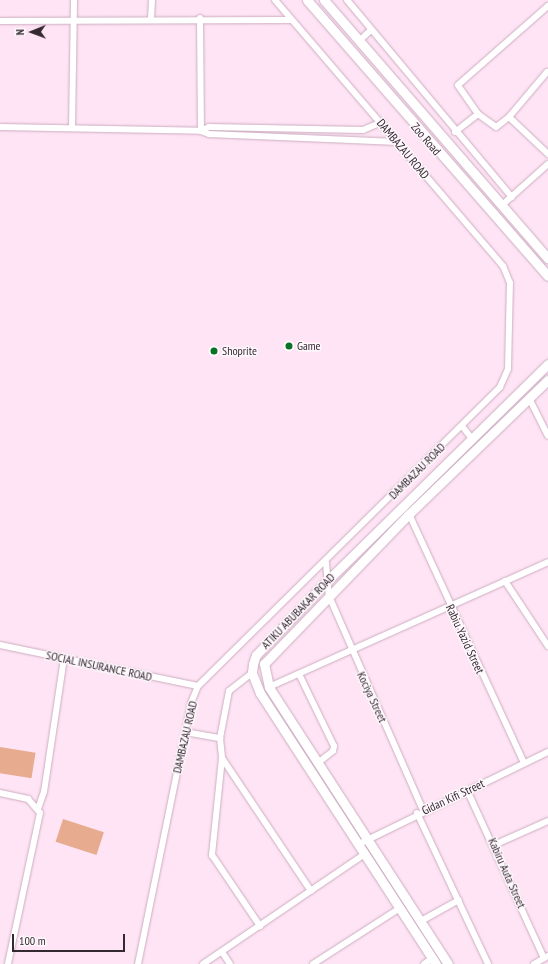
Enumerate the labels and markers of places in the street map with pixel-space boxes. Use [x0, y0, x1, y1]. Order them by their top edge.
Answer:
place label: Game [297, 339, 320, 353]
marker: Game [284, 341, 294, 351]
place label: Shoprite [222, 344, 257, 358]
marker: Shoprite [209, 346, 219, 356]

